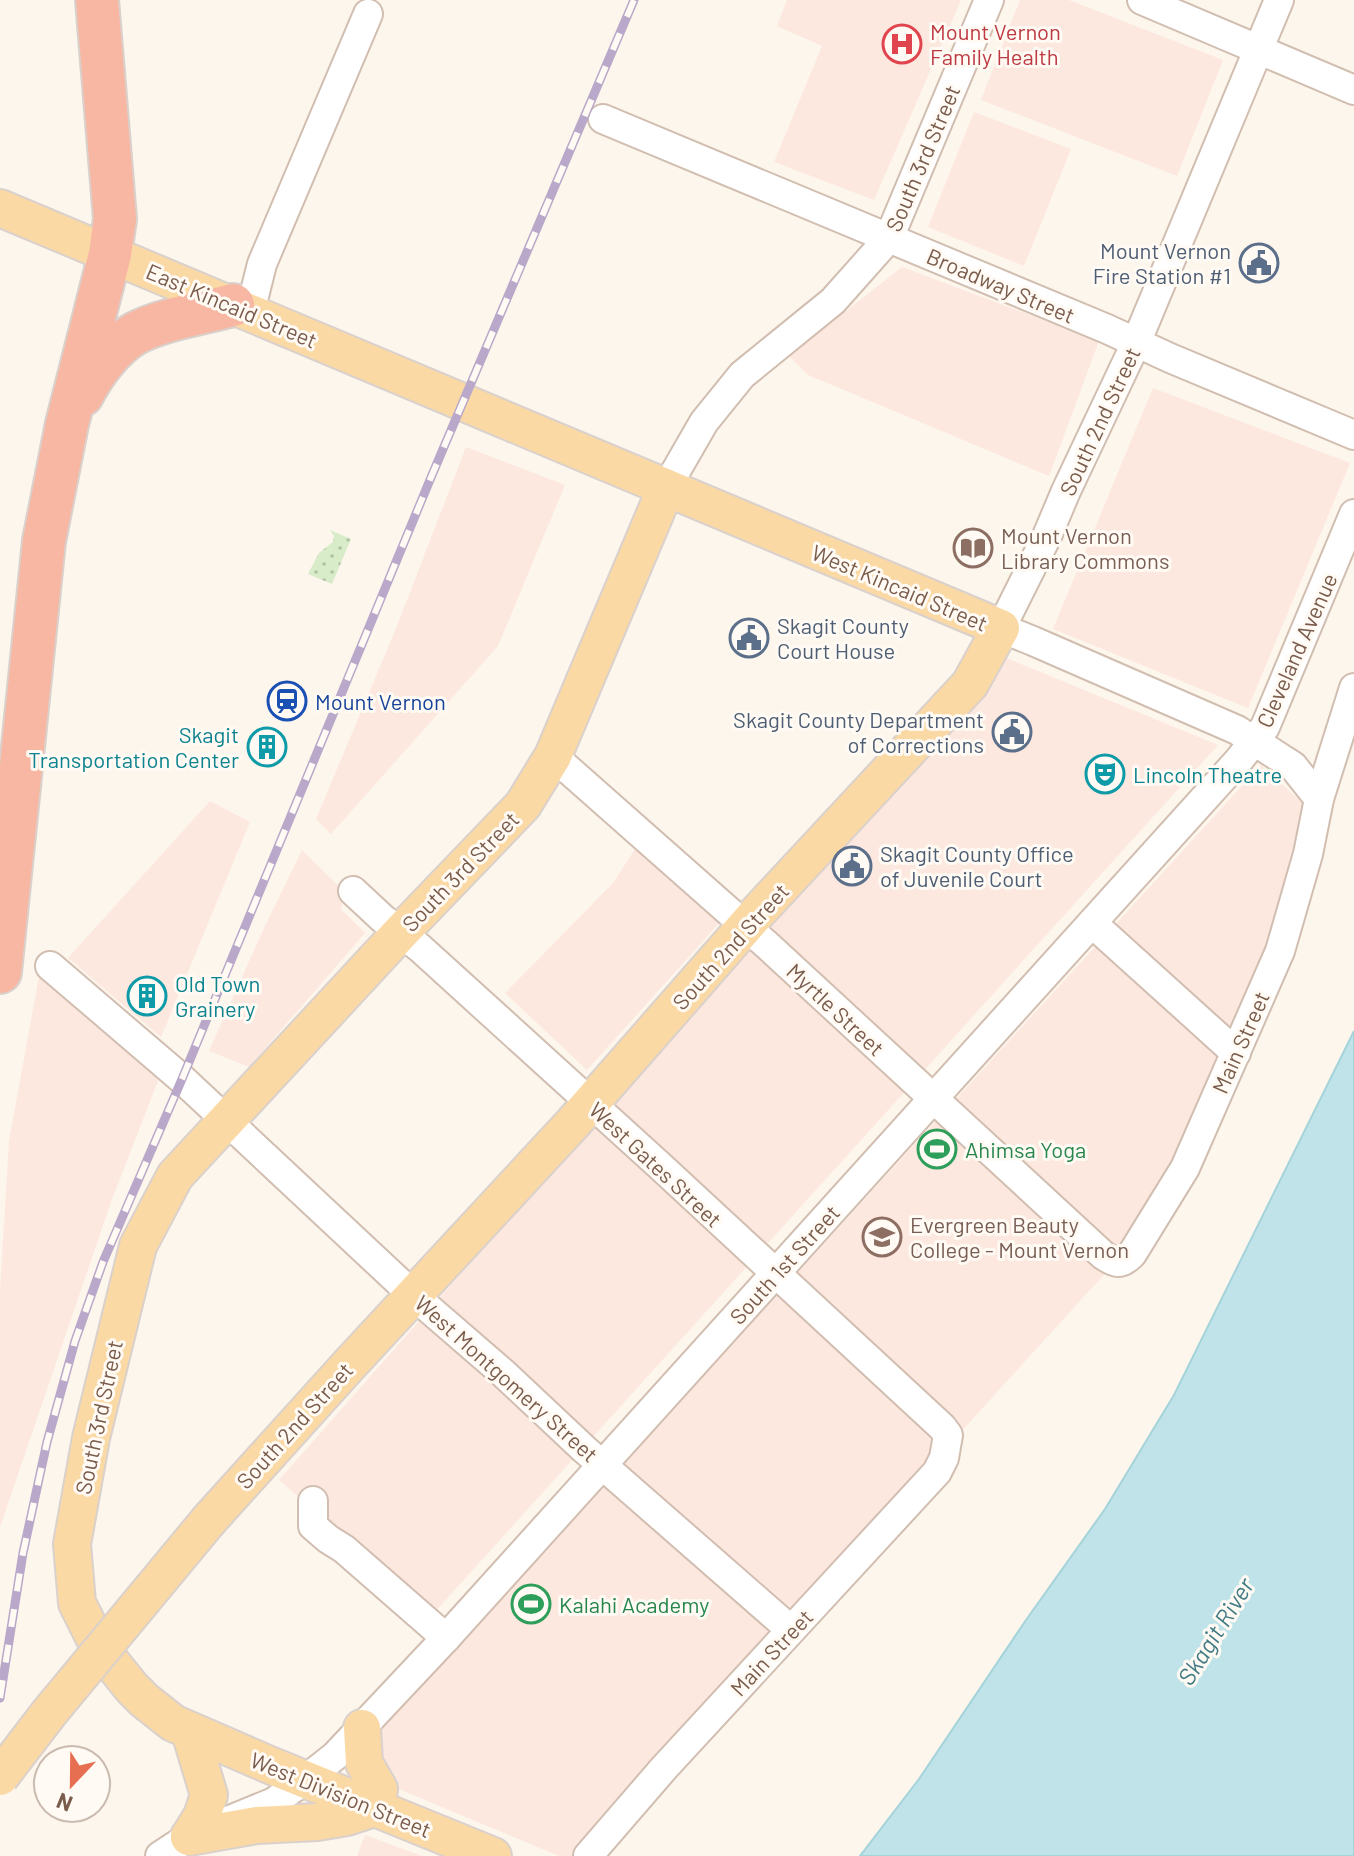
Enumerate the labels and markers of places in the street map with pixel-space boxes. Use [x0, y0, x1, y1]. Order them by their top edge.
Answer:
place label: Mount Vernon Family Health [930, 18, 1061, 69]
hospital icon: Mount Vernon Family Health [881, 23, 923, 65]
place label: Mount Vernon Fire Station #1 [1093, 237, 1231, 288]
public building icon: Mount Vernon Fire Station #1 [1238, 242, 1280, 284]
place label: Mount Vernon Library Commons [1001, 522, 1169, 573]
library icon: Mount Vernon Library Commons [952, 527, 994, 569]
place label: Skagit County Court House [777, 612, 909, 663]
public building icon: Skagit County Court House [728, 617, 770, 659]
station icon: Mount Vernon [266, 680, 308, 722]
place label: Mount Vernon [315, 688, 446, 714]
place label: Skagit County Department of Corrections [733, 706, 984, 757]
public building icon: Skagit County Department of Corrections [991, 711, 1033, 753]
place label: Skagit Transportation Center [28, 721, 239, 772]
building icon: Skagit Transportation Center [246, 726, 288, 768]
theatre icon: Lincoln Theatre [1084, 753, 1126, 795]
place label: Lincoln Theatre [1133, 761, 1282, 787]
place label: Skagit County Office of Juvenile Court [880, 840, 1074, 891]
public building icon: Skagit County Office of Juvenile Court [831, 845, 873, 887]
place label: Old Town Grainery [175, 970, 260, 1021]
building icon: Old Town Grainery [126, 975, 168, 1017]
sports icon: Ahimsa Yoga [916, 1128, 958, 1170]
place label: Ahimsa Yoga [965, 1136, 1086, 1162]
place label: Evergreen Beauty College - Mount Vernon [910, 1211, 1129, 1262]
school or university icon: Evergreen Beauty College - Mount Vernon [861, 1216, 903, 1258]
sports icon: Kalahi Academy [510, 1583, 552, 1625]
place label: Kalahi Academy [559, 1591, 709, 1617]

